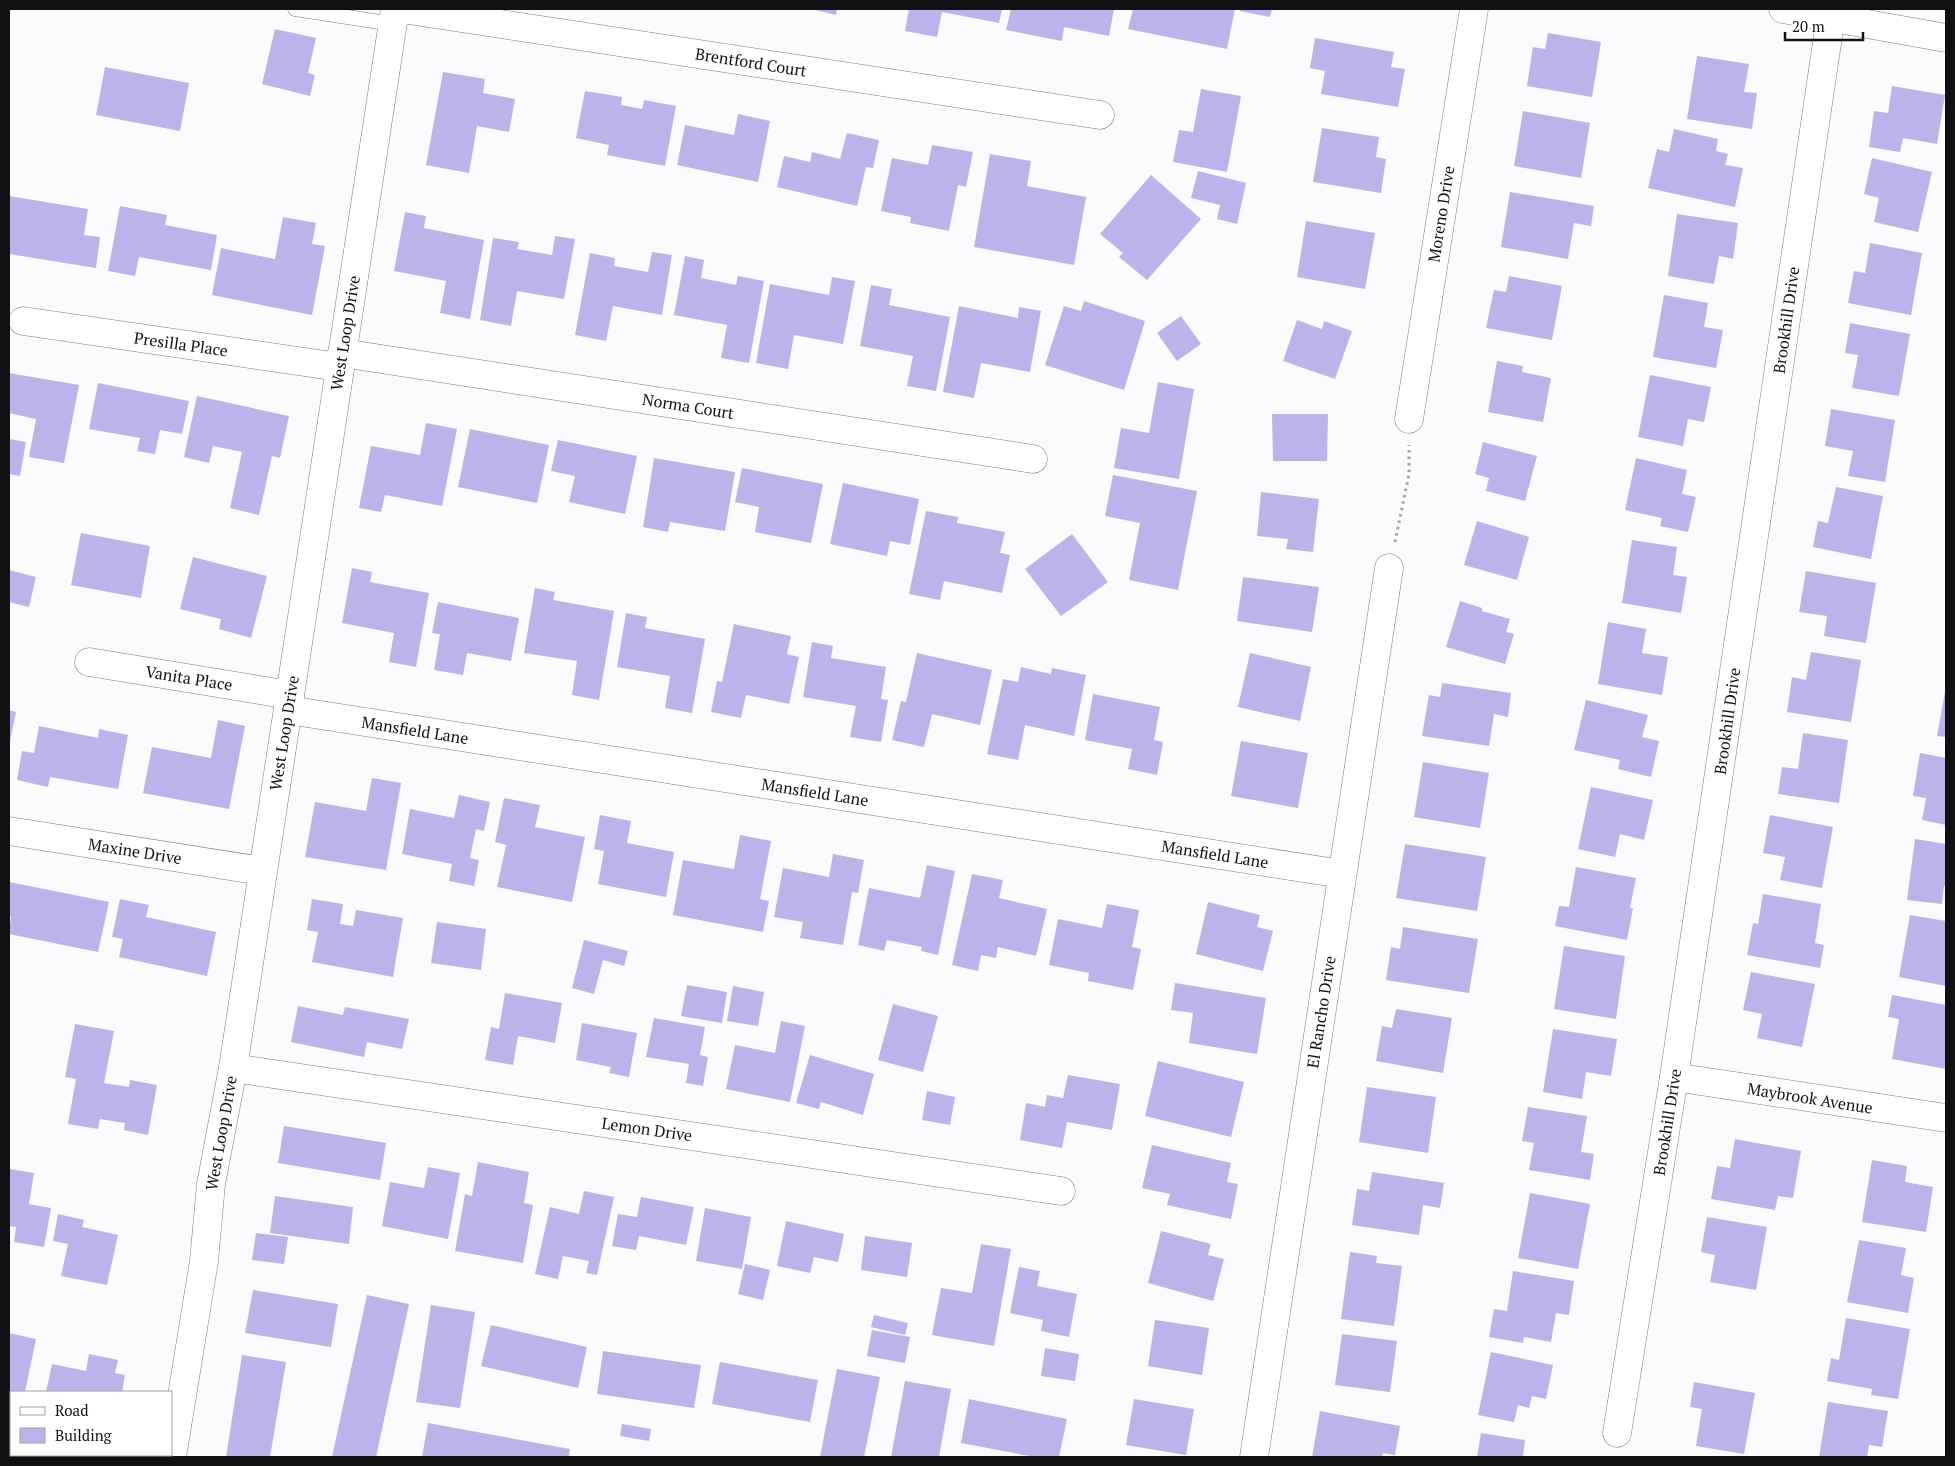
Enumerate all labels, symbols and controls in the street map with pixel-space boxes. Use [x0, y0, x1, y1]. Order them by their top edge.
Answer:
scale bar [1785, 10, 1862, 42]
text: 20 m [1792, 16, 1825, 36]
street label: Brentford Court [694, 42, 808, 82]
street label: Moreno Drive [1423, 164, 1459, 264]
street label: Brookhill Drive [1768, 265, 1804, 375]
street label: West Loop Drive [325, 274, 365, 392]
street label: Presilla Place [133, 327, 229, 361]
street label: Norma Court [641, 388, 735, 424]
street label: Vanita Place [144, 660, 234, 696]
street label: Brookhill Drive [1709, 666, 1745, 776]
street label: West Loop Drive [264, 674, 304, 792]
street label: Mansfield Lane [360, 711, 470, 749]
street label: Mansfield Lane [760, 773, 870, 811]
street label: Maxine Drive [87, 833, 183, 869]
street label: Mansfield Lane [1160, 835, 1270, 873]
street label: El Rancho Drive [1301, 954, 1341, 1070]
street label: Brookhill Drive [1648, 1067, 1686, 1177]
street label: West Loop Drive [200, 1074, 242, 1192]
street label: Maybrook Avenue [1746, 1077, 1874, 1119]
street label: Lemon Drive [600, 1112, 694, 1146]
legend [10, 1391, 172, 1456]
text: Road [55, 1400, 88, 1420]
text: Building [55, 1425, 113, 1445]

